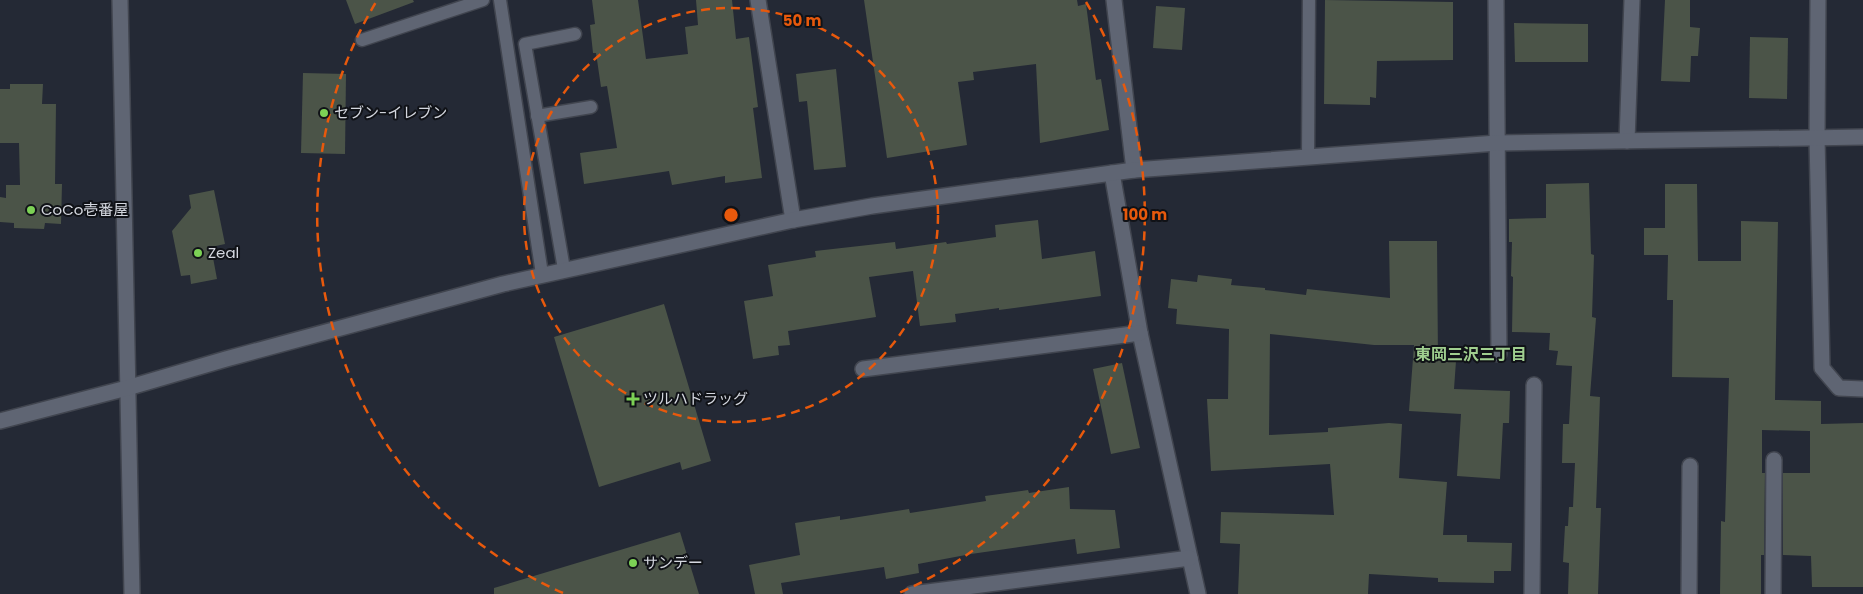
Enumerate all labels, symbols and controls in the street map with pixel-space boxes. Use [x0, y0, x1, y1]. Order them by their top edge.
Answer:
text: 50 m [783, 10, 821, 31]
place label: セブン-イレブン [334, 102, 447, 123]
marker: セブン-イレブン [318, 107, 330, 119]
place label: CoCo壱番屋 [41, 199, 128, 220]
marker: CoCo壱番屋 [25, 204, 37, 216]
text: 100 m [1123, 204, 1167, 225]
centre of rings [722, 206, 740, 224]
place label: Zeal [208, 242, 239, 263]
marker: Zeal [192, 247, 204, 259]
district label: 東岡三沢三丁目 [1415, 343, 1527, 366]
place label: ツルハドラッグ [643, 388, 748, 409]
marker: ツルハドラッグ [627, 393, 639, 405]
place label: サンデー [643, 552, 703, 573]
marker: サンデー [627, 557, 639, 569]

